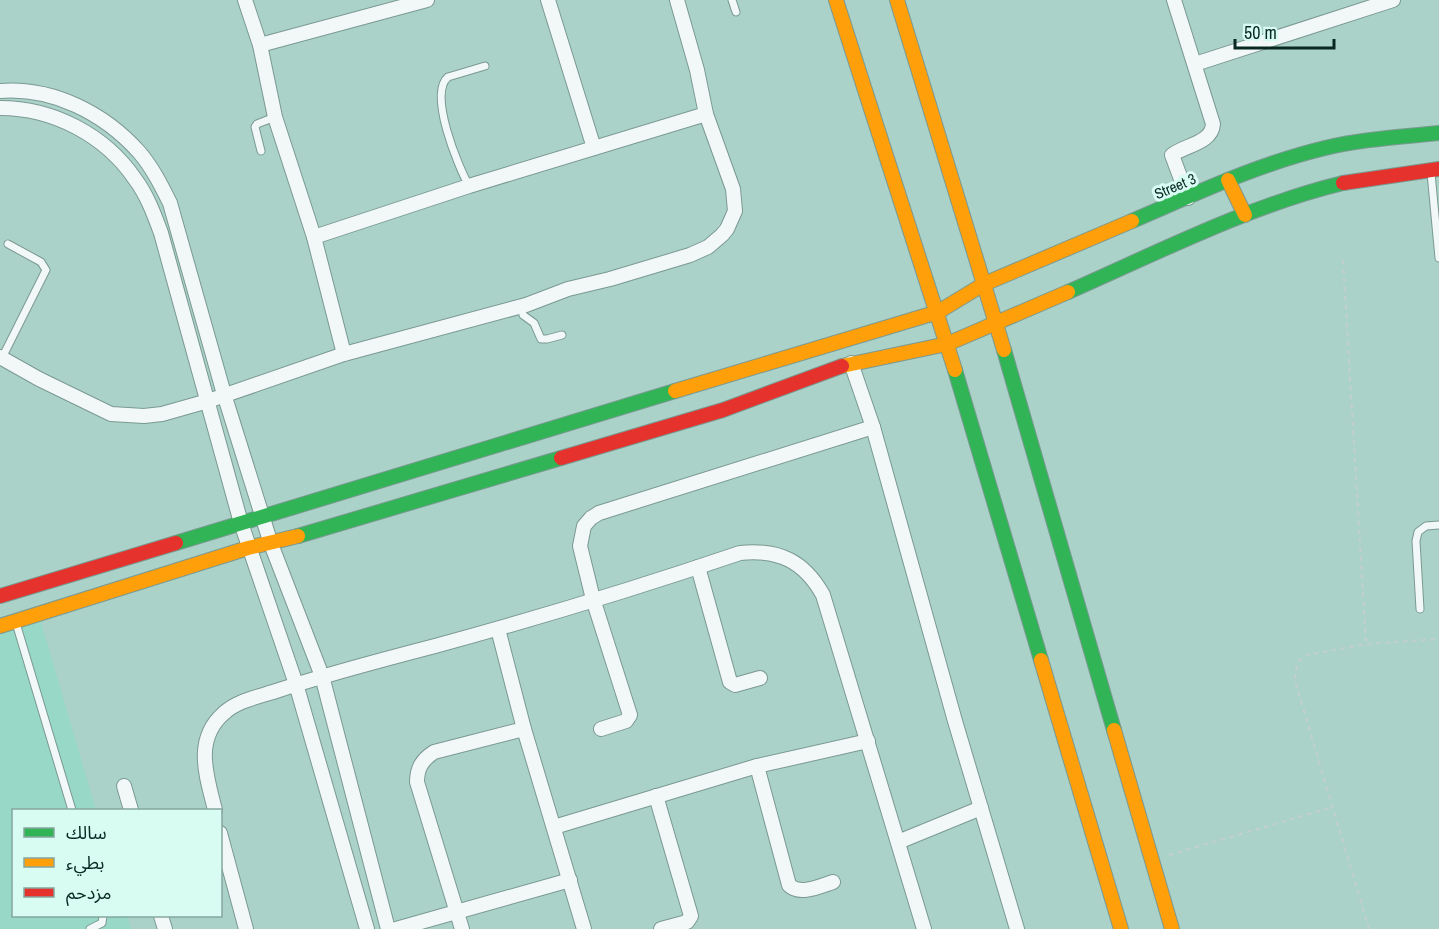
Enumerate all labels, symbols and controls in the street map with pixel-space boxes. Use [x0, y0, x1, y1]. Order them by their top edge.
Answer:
scale bar [1235, 12, 1334, 50]
text: 50 m [1244, 20, 1277, 45]
street label: Street 3 [1151, 168, 1199, 204]
legend [12, 809, 222, 917]
text: سالك [66, 820, 107, 845]
text: بطيء [66, 850, 104, 876]
text: مزدحم [66, 880, 111, 906]

